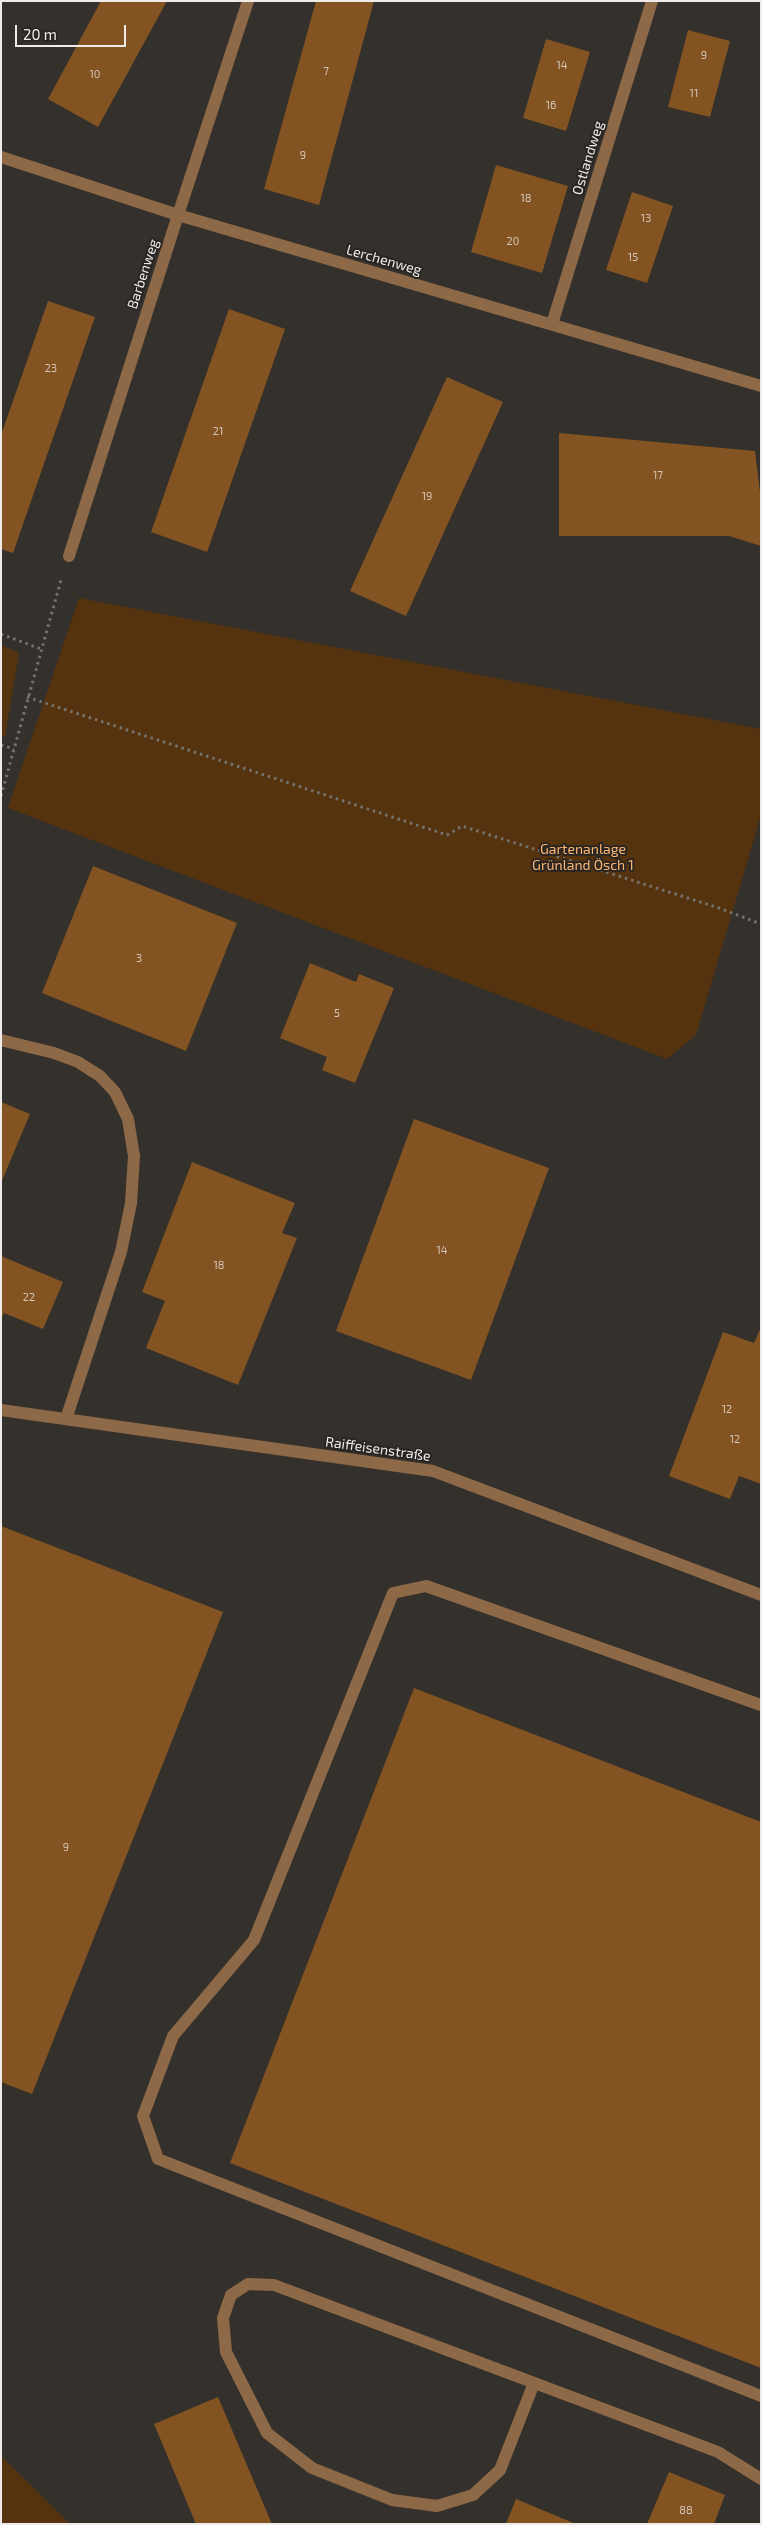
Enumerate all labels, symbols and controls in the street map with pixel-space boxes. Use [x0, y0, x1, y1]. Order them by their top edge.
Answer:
scale bar [18, 15, 129, 47]
text: 20 m [23, 25, 57, 43]
house number: 9 [701, 48, 707, 62]
house number: 14 [556, 58, 568, 72]
house number: 7 [323, 64, 329, 78]
house number: 10 [89, 67, 101, 81]
house number: 11 [690, 86, 698, 100]
house number: 16 [546, 98, 556, 112]
street label: Ostlandweg [569, 119, 607, 197]
house number: 9 [300, 148, 306, 162]
house number: 18 [520, 191, 532, 205]
house number: 13 [641, 211, 651, 225]
house number: 20 [507, 234, 519, 248]
street label: Barbenweg [124, 237, 162, 311]
street label: Lerchenweg [344, 241, 424, 279]
house number: 15 [628, 250, 638, 264]
house number: 23 [45, 361, 57, 375]
house number: 21 [213, 424, 223, 438]
house number: 17 [653, 468, 663, 482]
house number: 19 [422, 489, 432, 503]
park label: Gartenanlage Grünland Ösch 1 [532, 841, 634, 874]
house number: 3 [136, 951, 142, 965]
house number: 5 [334, 1006, 340, 1020]
house number: 14 [436, 1243, 448, 1257]
house number: 18 [213, 1258, 225, 1272]
house number: 22 [23, 1290, 35, 1304]
house number: 12 [722, 1402, 732, 1416]
house number: 12 [730, 1432, 740, 1446]
street label: Raiffeisenstraße [324, 1433, 432, 1465]
house number: 9 [63, 1840, 69, 1854]
house number: 88 [679, 2503, 693, 2517]

